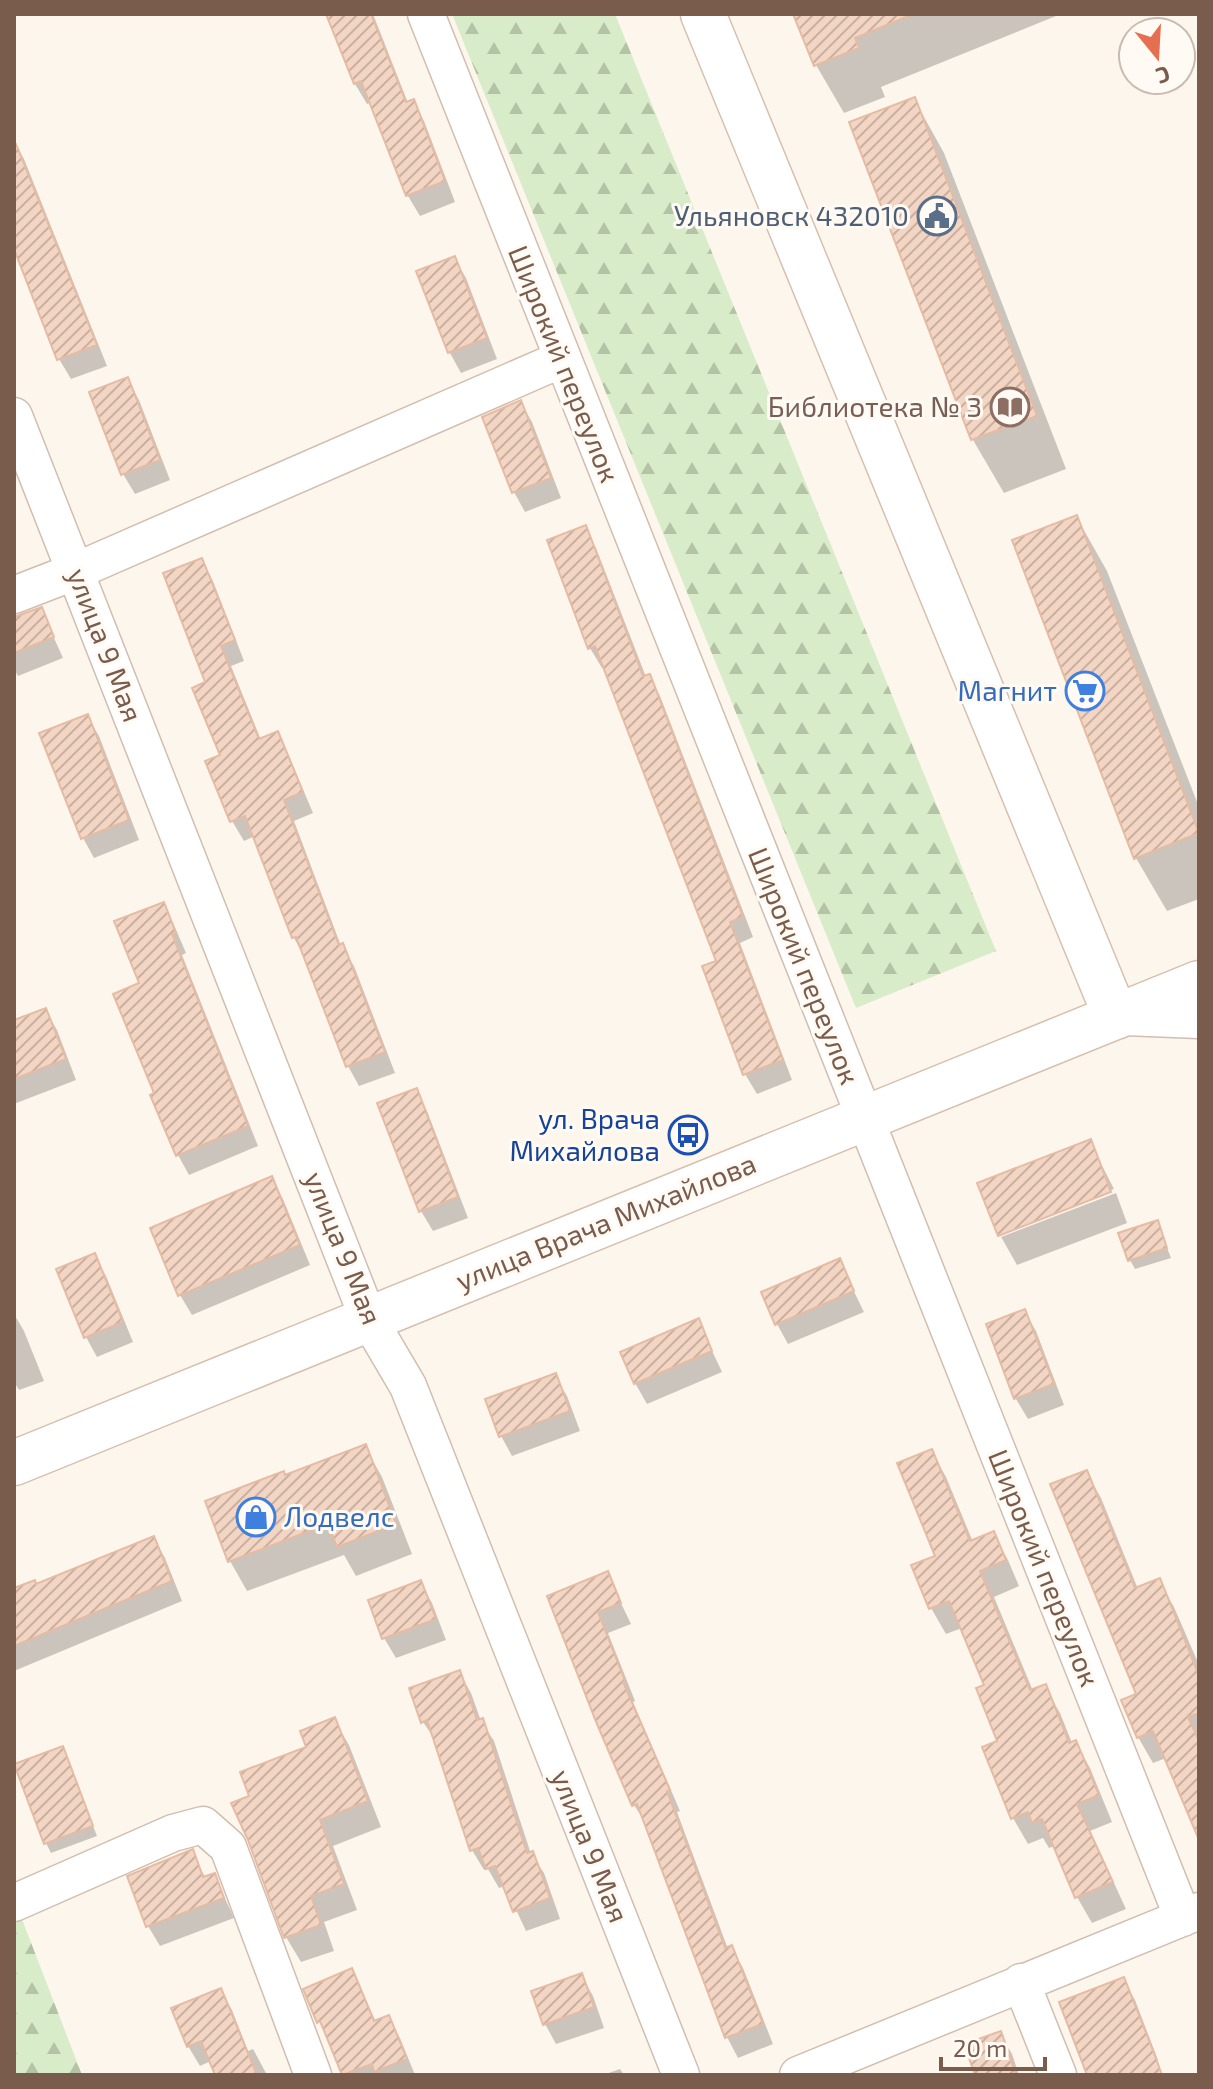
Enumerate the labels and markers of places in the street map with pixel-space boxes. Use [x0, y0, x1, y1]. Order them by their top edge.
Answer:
public building icon: Ульяновск 432010 [916, 195, 958, 237]
place label: Ульяновск 432010 [674, 198, 909, 232]
library icon: Библиотека № 3 [989, 386, 1031, 428]
place label: Библиотека № 3 [768, 389, 982, 423]
supermarket icon: Магнит [1064, 670, 1106, 712]
place label: Магнит [958, 673, 1057, 707]
place label: ул. Врача Михайлова [510, 1101, 660, 1167]
bus stop icon: ул. Врача Михайлова [667, 1114, 709, 1156]
shop icon: Лодвелс [235, 1496, 277, 1538]
place label: Лодвелс [284, 1499, 394, 1533]

